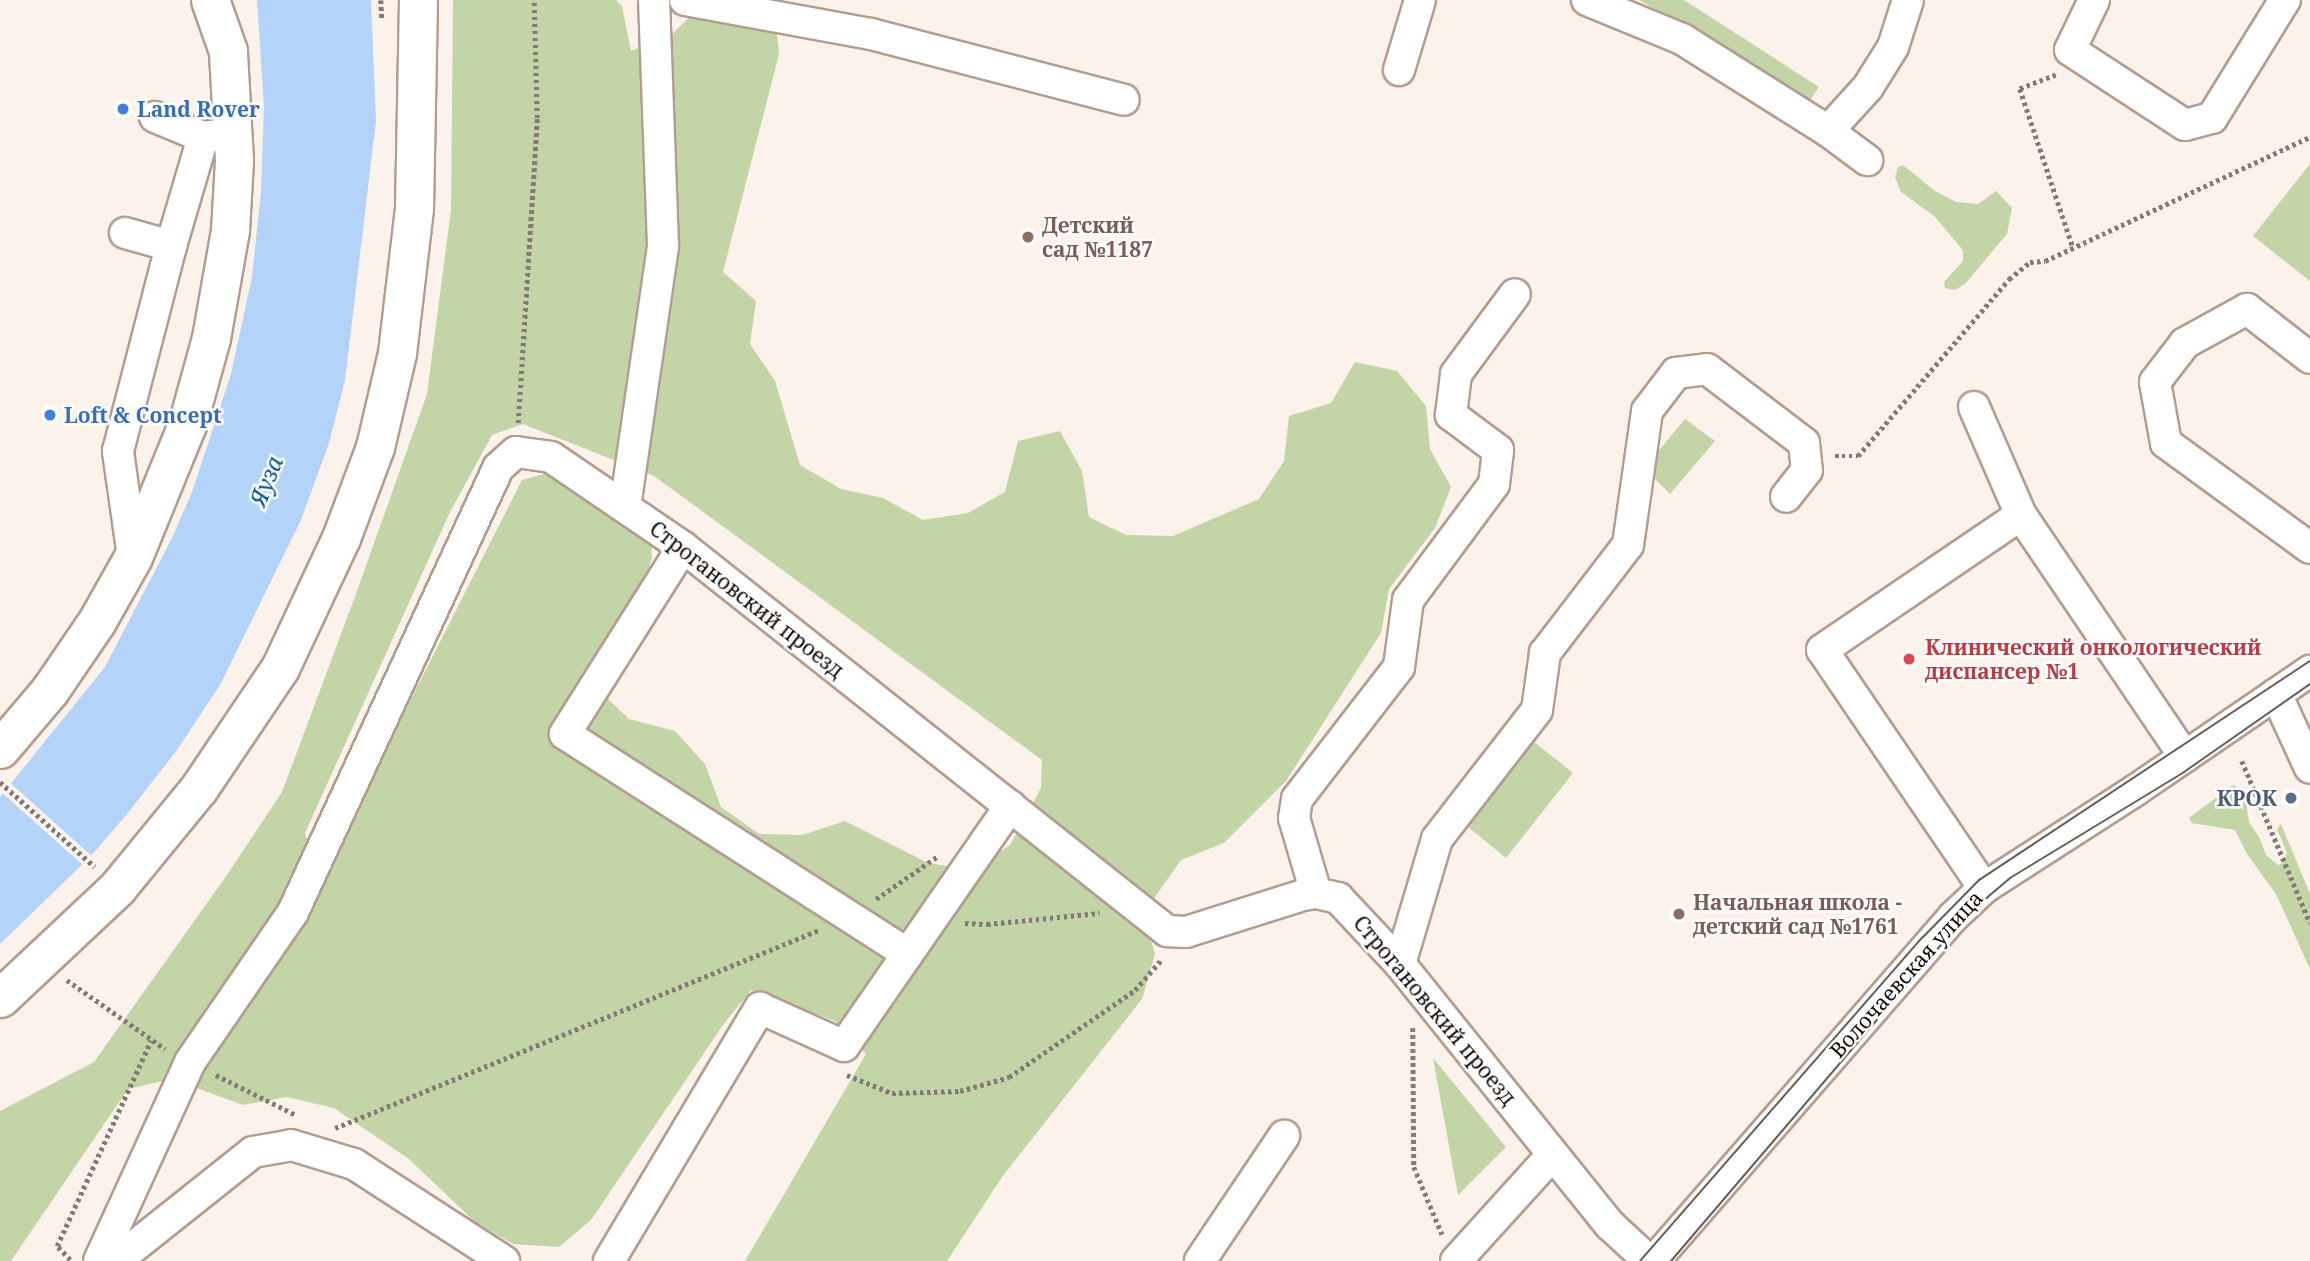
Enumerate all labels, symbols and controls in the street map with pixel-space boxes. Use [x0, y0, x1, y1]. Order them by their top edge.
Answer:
place label: Land Rover [137, 96, 260, 122]
marker: Land Rover [115, 101, 131, 117]
place label: Детский сад №1187 [1042, 212, 1153, 262]
marker: Детский сад №1187 [1020, 229, 1036, 245]
place label: Loft & Concept [64, 402, 221, 428]
marker: Loft & Concept [42, 407, 58, 423]
water label: Яуза [244, 452, 288, 510]
street label: Строгановский проезд [645, 515, 849, 683]
place label: Клинический онкологический диспансер №1 [1925, 634, 2261, 684]
marker: Клинический онкологический диспансер №1 [1899, 649, 1919, 669]
place label: КРОК [2217, 785, 2277, 811]
marker: КРОК [2283, 790, 2299, 806]
street label: Волочаевская улица [1824, 885, 1988, 1063]
place label: Начальная школа - детский сад №1761 [1693, 889, 1902, 939]
marker: Начальная школа - детский сад №1761 [1671, 906, 1687, 922]
street label: Строгановский проезд [1348, 910, 1522, 1110]

